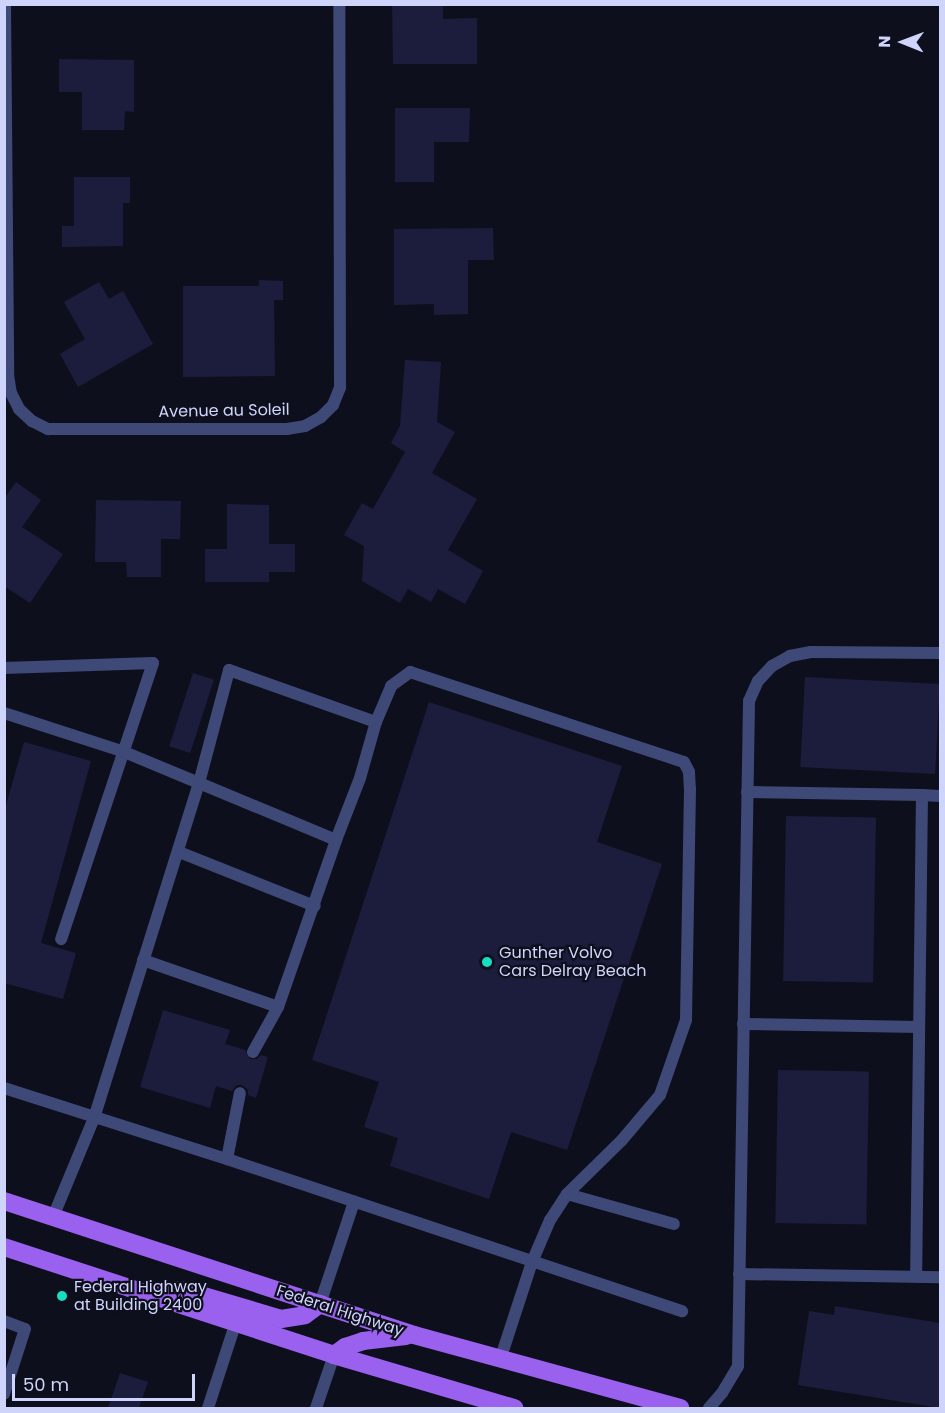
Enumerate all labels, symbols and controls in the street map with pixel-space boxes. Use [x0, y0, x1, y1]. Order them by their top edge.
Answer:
north arrow [873, 12, 933, 72]
text: N [873, 35, 896, 48]
street label: Avenue au Soleil [158, 400, 290, 422]
place label: Gunther Volvo Cars Delray Beach [499, 943, 646, 981]
marker: Gunther Volvo Cars Delray Beach [480, 955, 494, 969]
place label: Federal Highway at Building 2400 [74, 1277, 207, 1315]
street label: Federal Highway [274, 1281, 406, 1341]
marker: Federal Highway at Building 2400 [55, 1289, 69, 1303]
scale bar [15, 1362, 198, 1400]
text: 50 m [23, 1372, 69, 1397]

